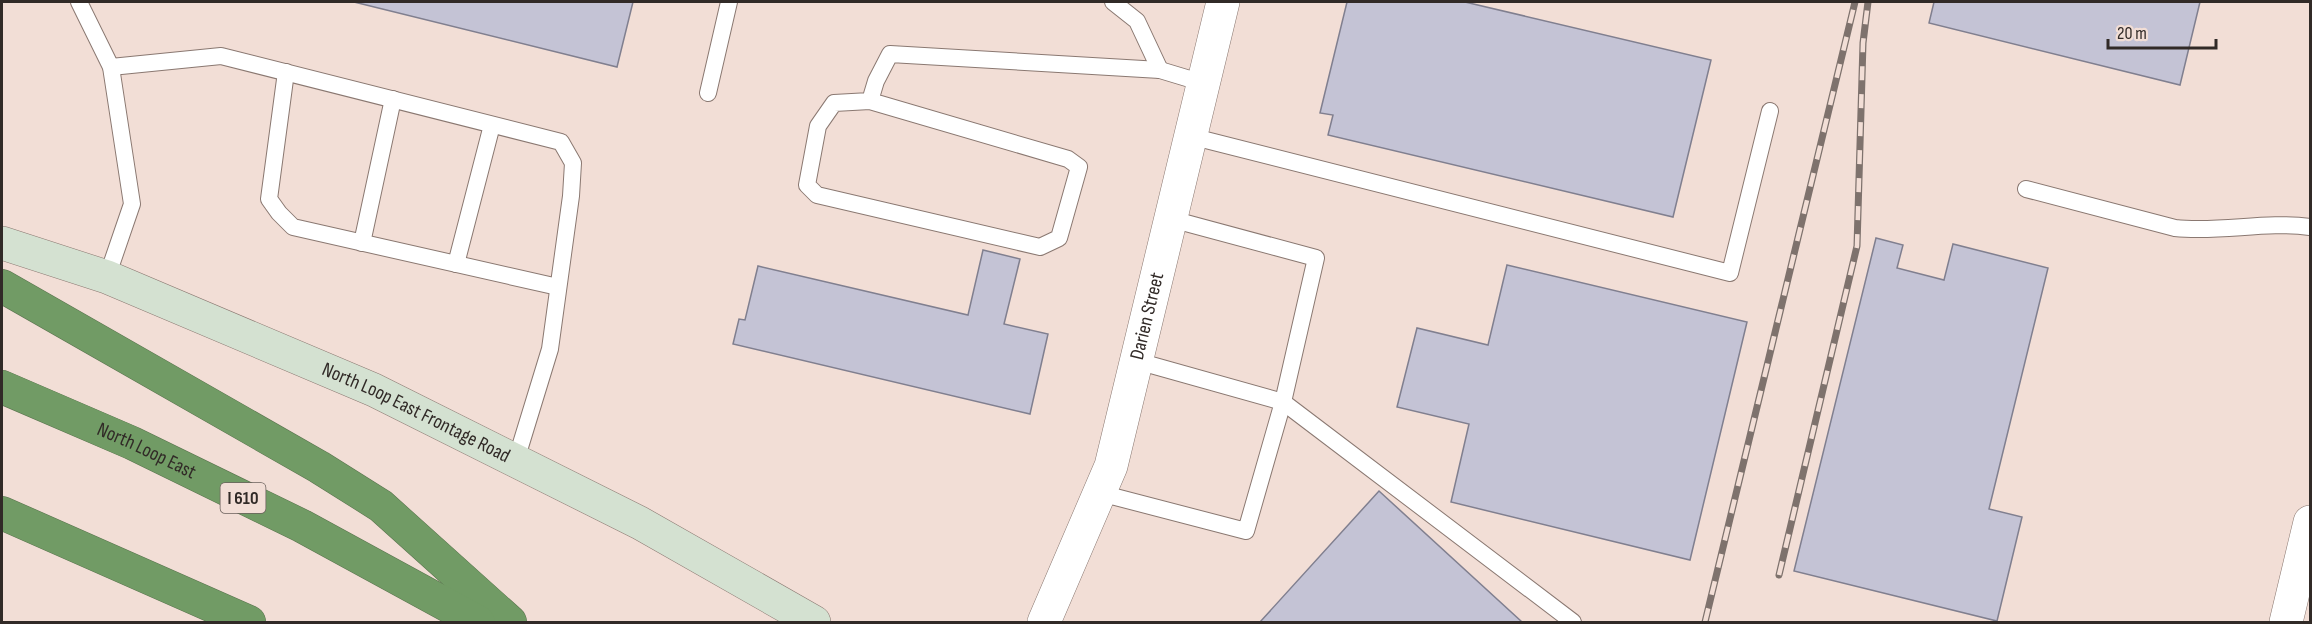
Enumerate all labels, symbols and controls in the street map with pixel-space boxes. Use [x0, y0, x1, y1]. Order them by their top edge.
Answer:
scale bar [2108, 12, 2216, 50]
text: 20 m [2117, 23, 2147, 44]
street label: Darien Street [1125, 270, 1169, 362]
street label: North Loop East Frontage Road [318, 357, 514, 468]
street label: North Loop East [93, 417, 200, 484]
road number: I 610 [220, 483, 266, 513]

